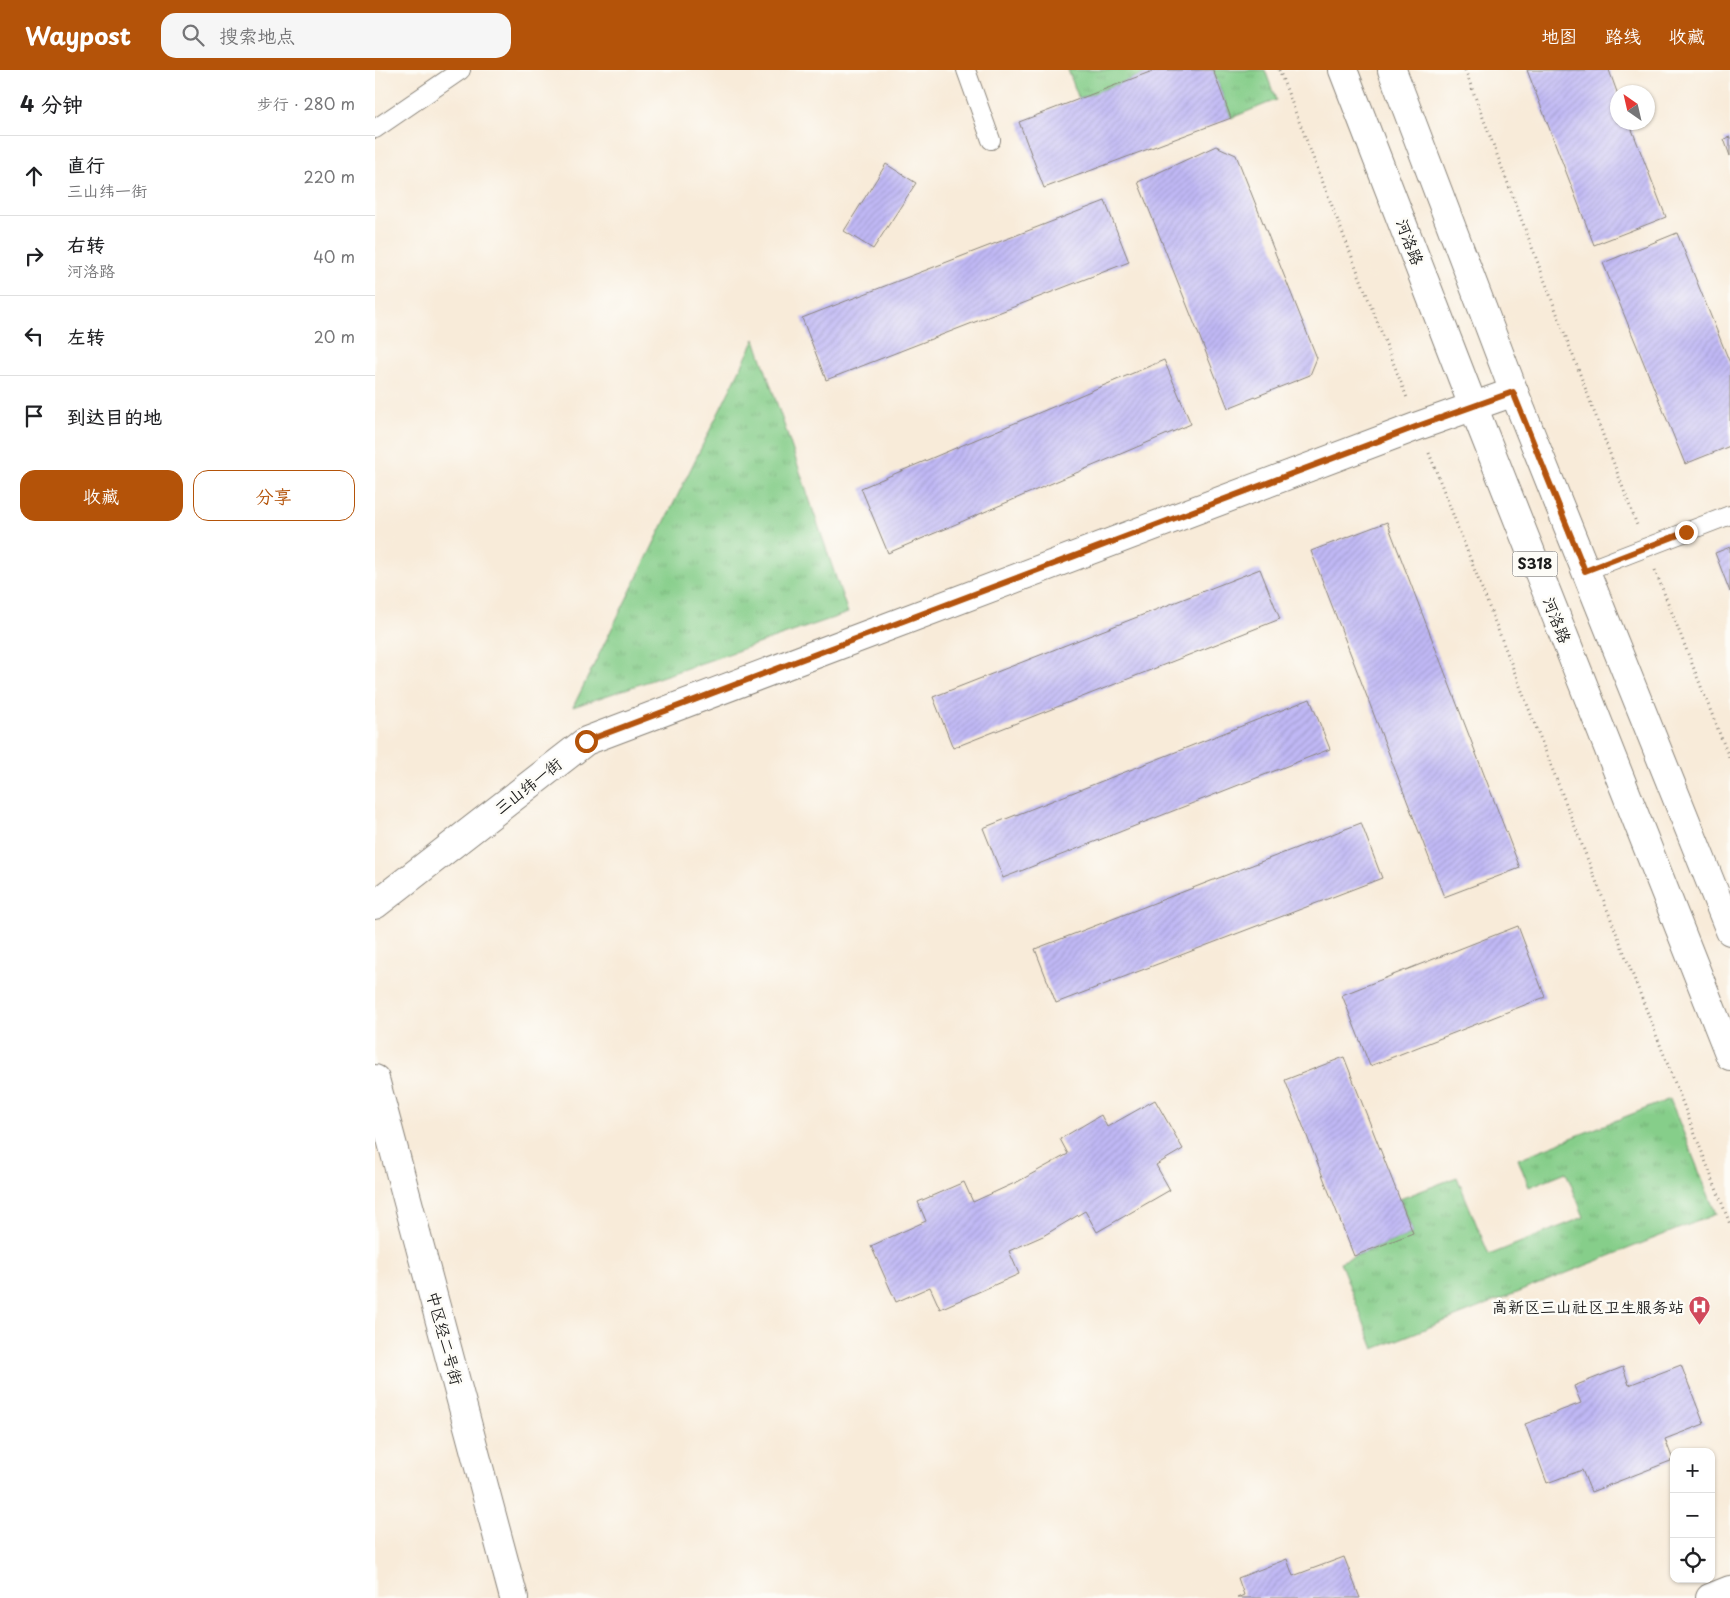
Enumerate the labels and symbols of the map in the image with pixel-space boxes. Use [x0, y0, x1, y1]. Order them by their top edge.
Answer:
north arrow [1610, 85, 1655, 130]
street label: 河洛路 [1391, 215, 1431, 268]
route end [1675, 521, 1698, 544]
road number: S318 [1513, 552, 1557, 576]
street label: 河洛路 [1538, 593, 1578, 646]
route start [575, 730, 598, 753]
street label: 三山纬一街 [488, 751, 566, 819]
street label: 中区经二号街 [422, 1288, 470, 1387]
place label: 高新区三山社区卫生服务站 [1492, 1294, 1684, 1318]
hospital icon: 高新区三山社区卫生服务站 [1688, 1295, 1712, 1326]

